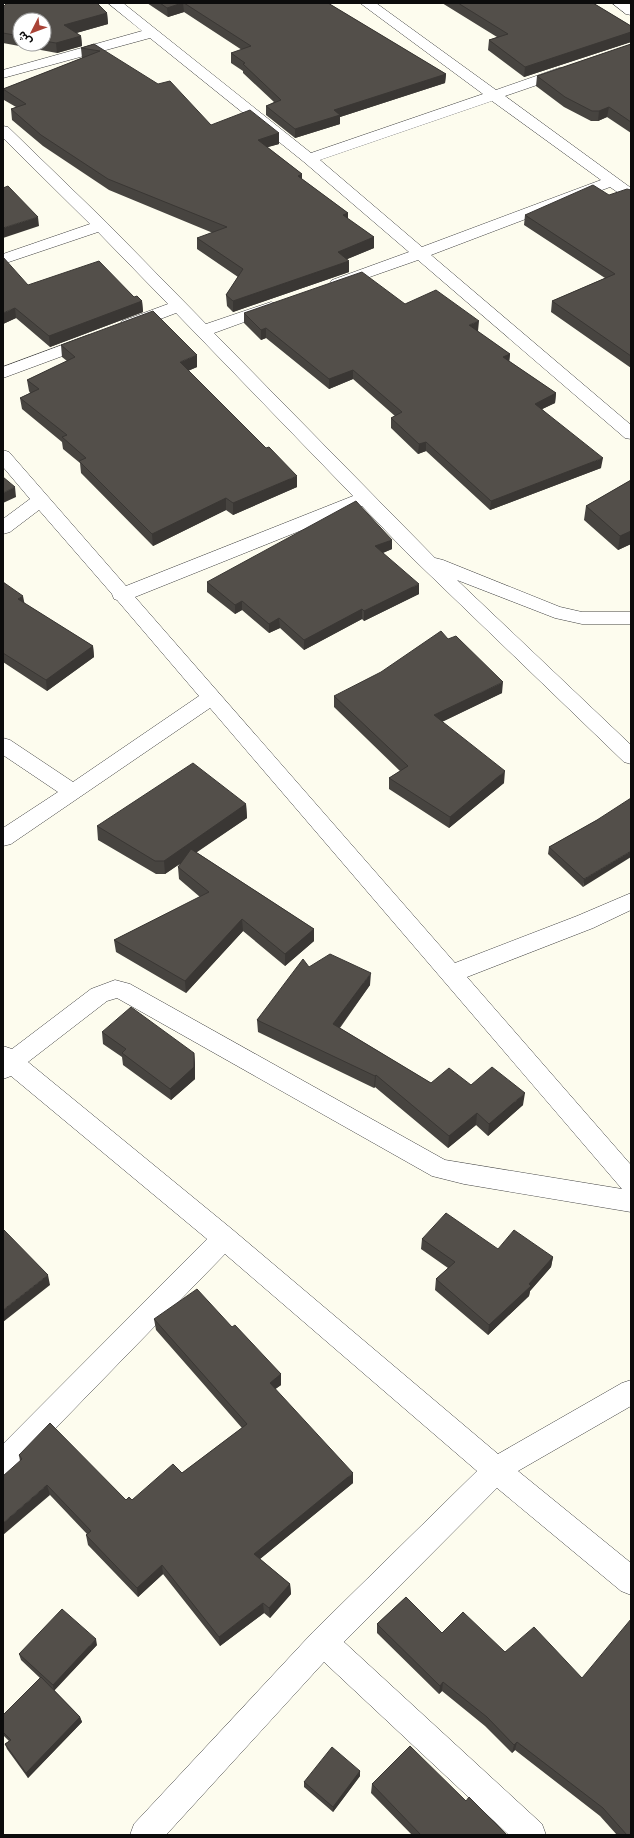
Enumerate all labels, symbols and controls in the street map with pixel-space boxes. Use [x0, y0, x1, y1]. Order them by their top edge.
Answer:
north arrow [12, 12, 52, 52]
text: ش [15, 28, 35, 48]

